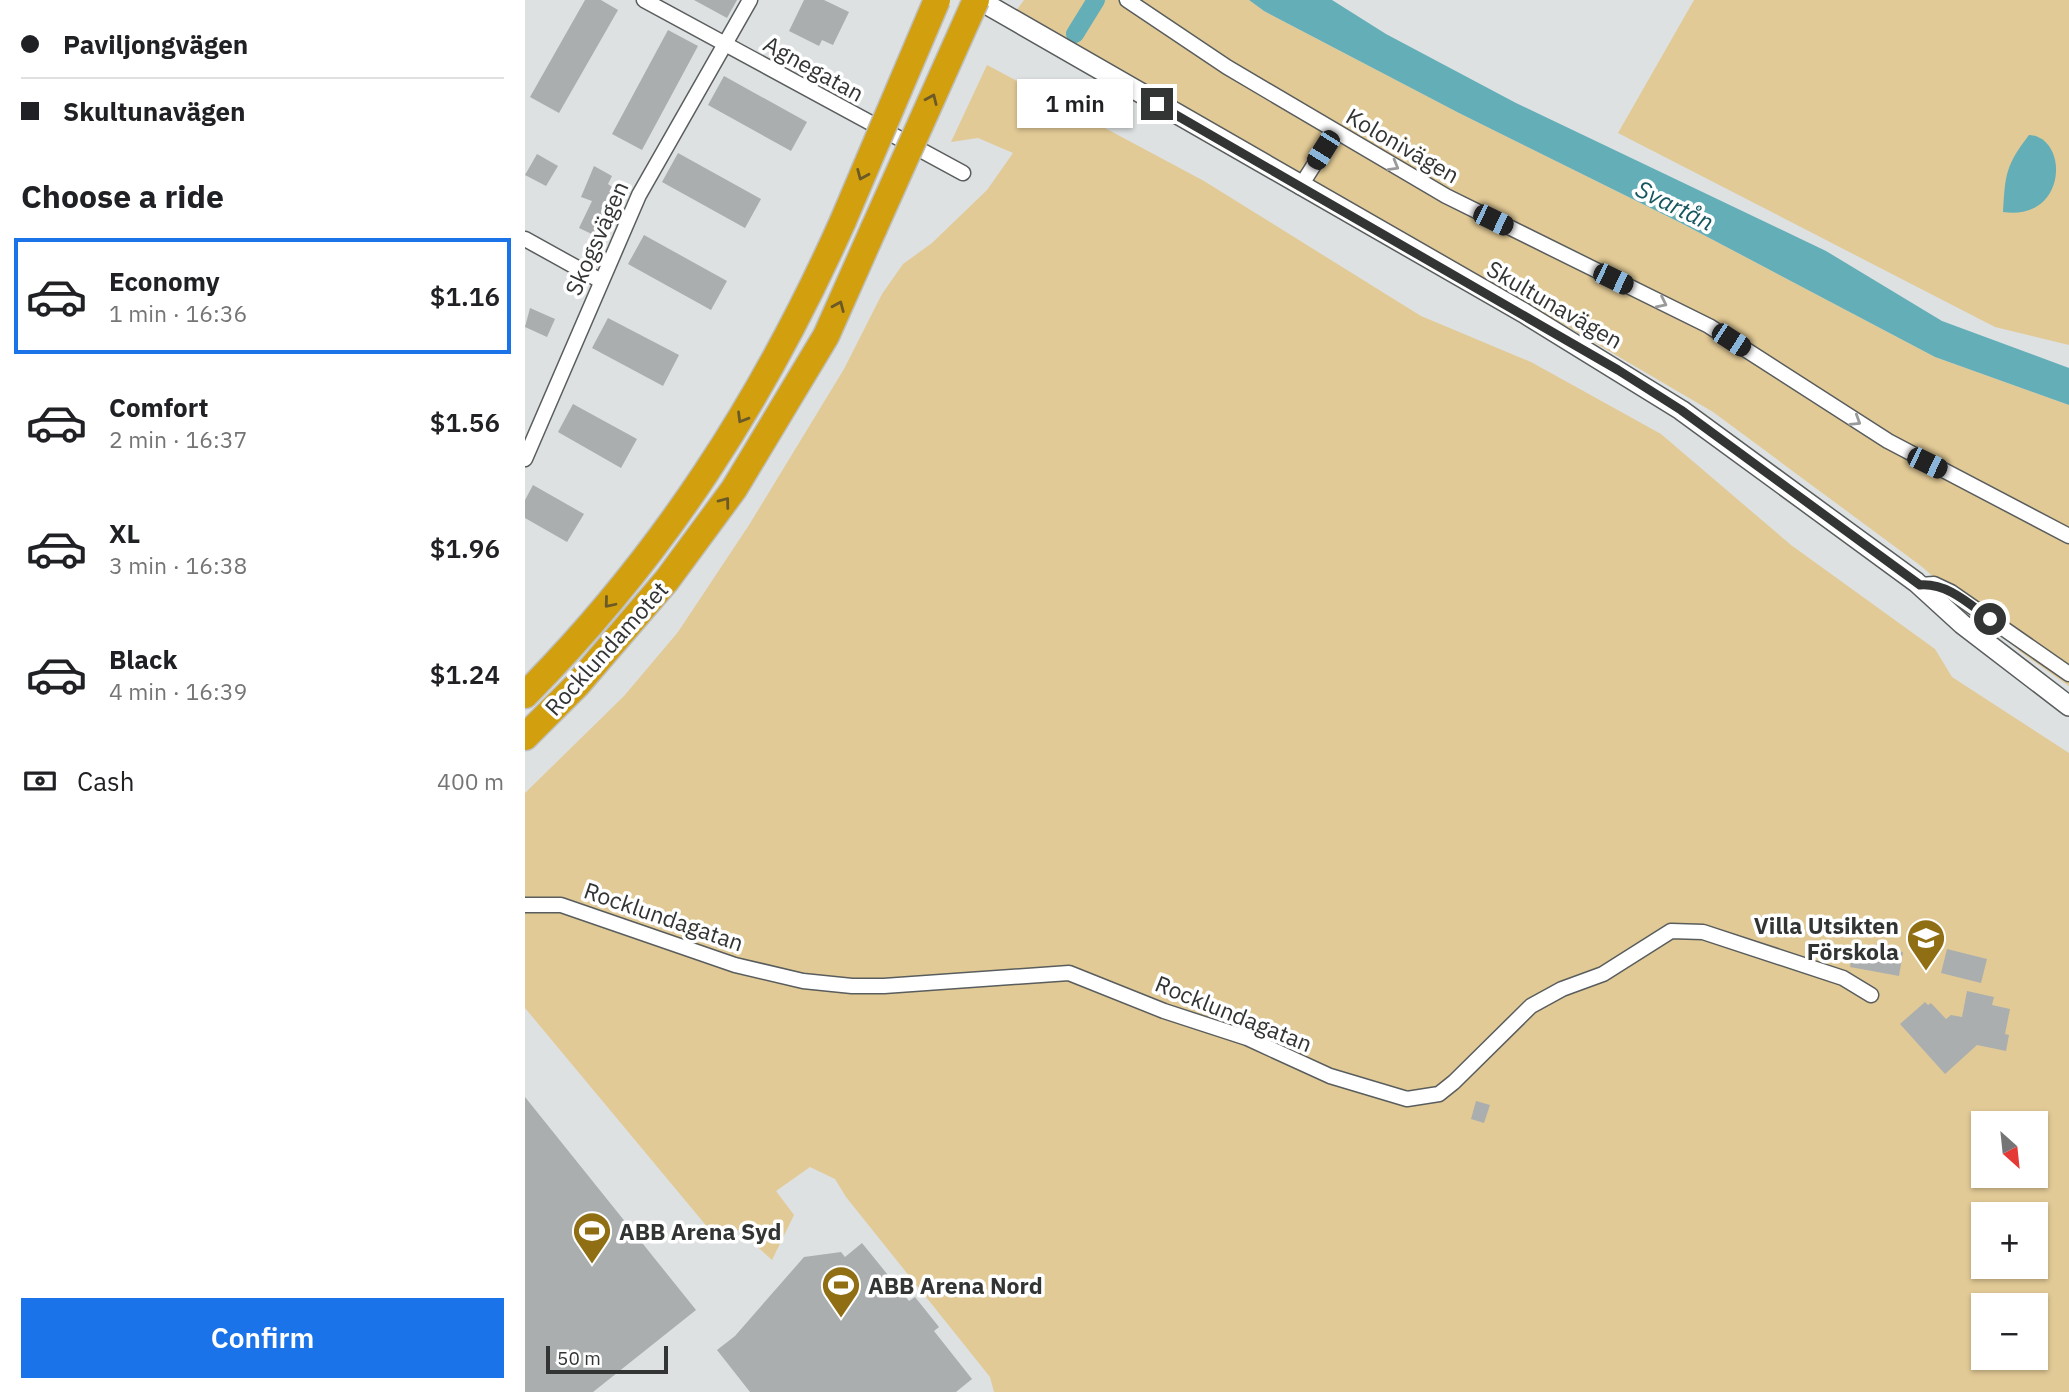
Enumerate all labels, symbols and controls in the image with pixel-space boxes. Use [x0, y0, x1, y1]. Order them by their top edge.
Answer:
text: Paviljongvägen [63, 27, 248, 61]
street label: Agnegatan [758, 28, 870, 108]
callout: 1 min [1017, 80, 1133, 128]
text: 1 min [1045, 88, 1105, 118]
route end [1141, 88, 1173, 120]
text: Skultunavägen [63, 94, 246, 128]
one-way arrow [923, 94, 937, 106]
street label: Kolonivägen [1341, 101, 1465, 189]
car [1303, 127, 1344, 173]
one-way arrow [1386, 158, 1399, 171]
one-way arrow [856, 168, 870, 181]
water label: Svartån [1631, 172, 1719, 238]
text: Choose a ride [21, 175, 224, 217]
street label: Skogsvägen [557, 176, 635, 300]
car [1470, 201, 1517, 239]
street label: Skultunavägen [1482, 253, 1628, 355]
car [1590, 260, 1637, 298]
text: Economy [109, 264, 220, 298]
icon: car [25, 265, 88, 328]
text: $1.16 [430, 279, 500, 313]
one-way arrow [1655, 294, 1667, 308]
text: 1 min · 16:36 [109, 298, 247, 328]
one-way arrow [831, 301, 845, 313]
car [1708, 320, 1755, 360]
text: Comfort [109, 390, 208, 424]
icon: car [25, 391, 88, 454]
text: $1.56 [430, 405, 500, 439]
one-way arrow [737, 411, 750, 424]
one-way arrow [1848, 412, 1861, 425]
text: 2 min · 16:37 [109, 424, 247, 454]
car [1904, 444, 1951, 482]
one-way arrow [716, 497, 729, 510]
text: XL [109, 516, 140, 550]
icon: car [25, 517, 88, 580]
text: $1.96 [430, 531, 500, 565]
text: 3 min · 16:38 [109, 550, 247, 580]
street label: Rocklundamotet [538, 575, 674, 721]
one-way arrow [605, 595, 617, 608]
route start [1974, 603, 2006, 635]
text: Black [109, 642, 177, 676]
icon: car [25, 643, 88, 706]
text: $1.24 [430, 657, 500, 691]
text: 4 min · 16:39 [109, 676, 247, 706]
icon: cash [21, 762, 59, 800]
text: Cash [77, 764, 134, 798]
text: 400 m [437, 766, 504, 796]
street label: Rocklundagatan [580, 875, 748, 957]
place label: Villa Utsikten Förskola [1754, 910, 1899, 966]
school or university icon: Villa Utsikten Förskola [1905, 917, 1947, 972]
street label: Rocklundagatan [1151, 968, 1317, 1058]
north arrow [1971, 1111, 2047, 1188]
map controls [1971, 1111, 2048, 1370]
button: + [1971, 1202, 2048, 1279]
sports icon: ABB Arena Syd [571, 1210, 613, 1265]
place label: ABB Arena Syd [619, 1216, 781, 1246]
sports icon: ABB Arena Nord [820, 1264, 862, 1319]
place label: ABB Arena Nord [868, 1270, 1043, 1300]
button: − [1971, 1293, 2048, 1370]
button: Confirm [21, 1298, 504, 1378]
scale bar [546, 1343, 669, 1375]
text: 50 m [557, 1346, 601, 1370]

